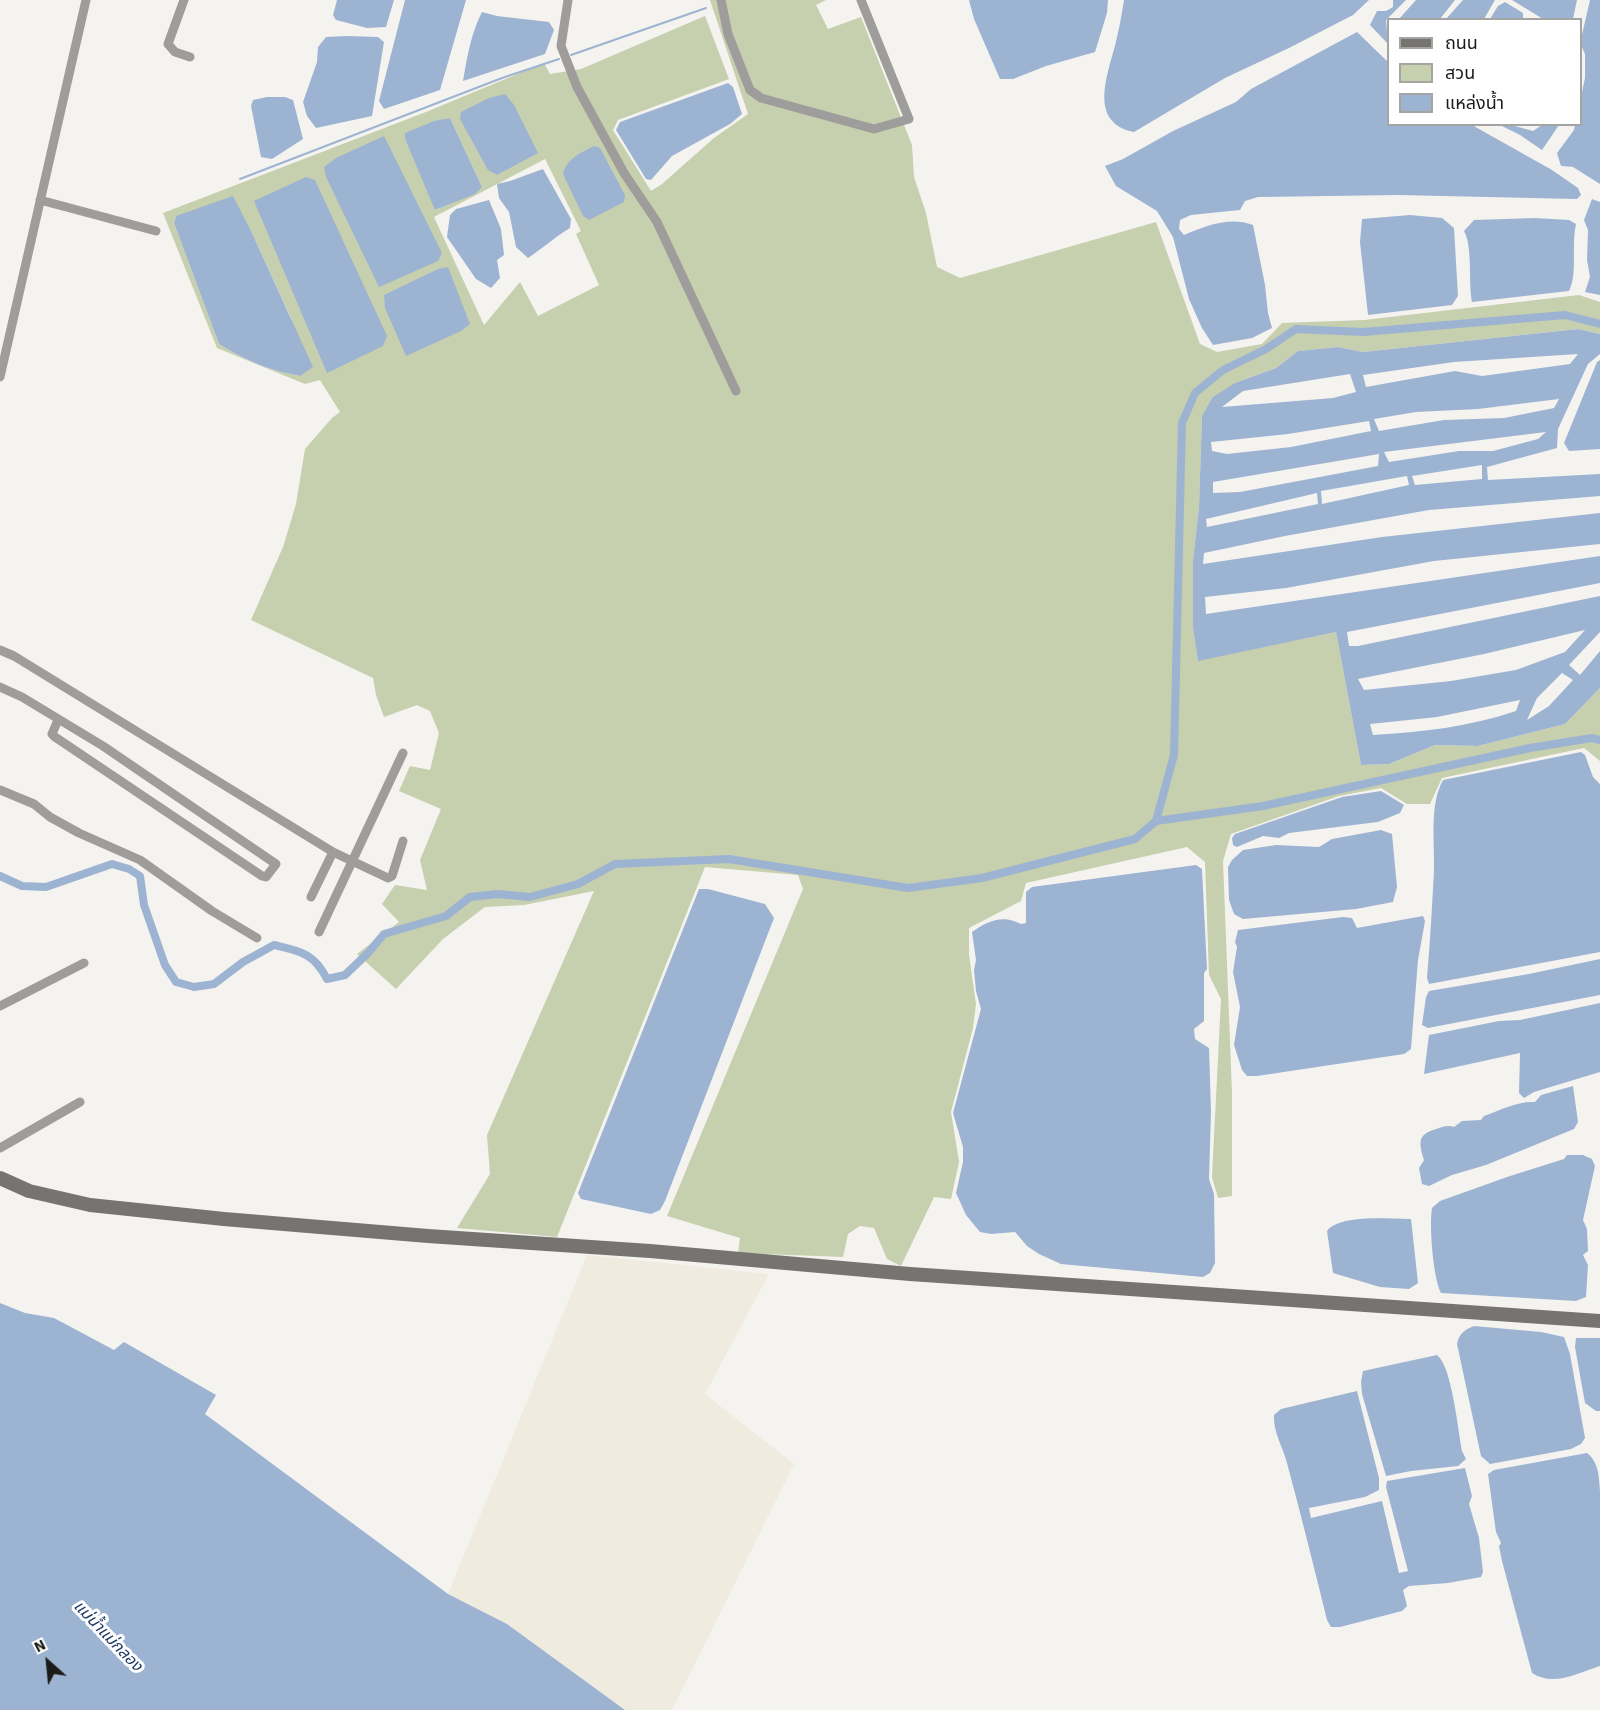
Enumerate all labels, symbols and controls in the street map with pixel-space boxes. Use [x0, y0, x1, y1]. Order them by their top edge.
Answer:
legend [1387, 18, 1582, 126]
text: ถนน [1445, 31, 1478, 56]
text: สวน [1445, 61, 1475, 86]
text: แหล่งน้ำ [1445, 91, 1504, 116]
water label: แม่น้ำแม่กลอง [69, 1598, 145, 1676]
north arrow [18, 1632, 78, 1692]
text: N [30, 1634, 50, 1658]

